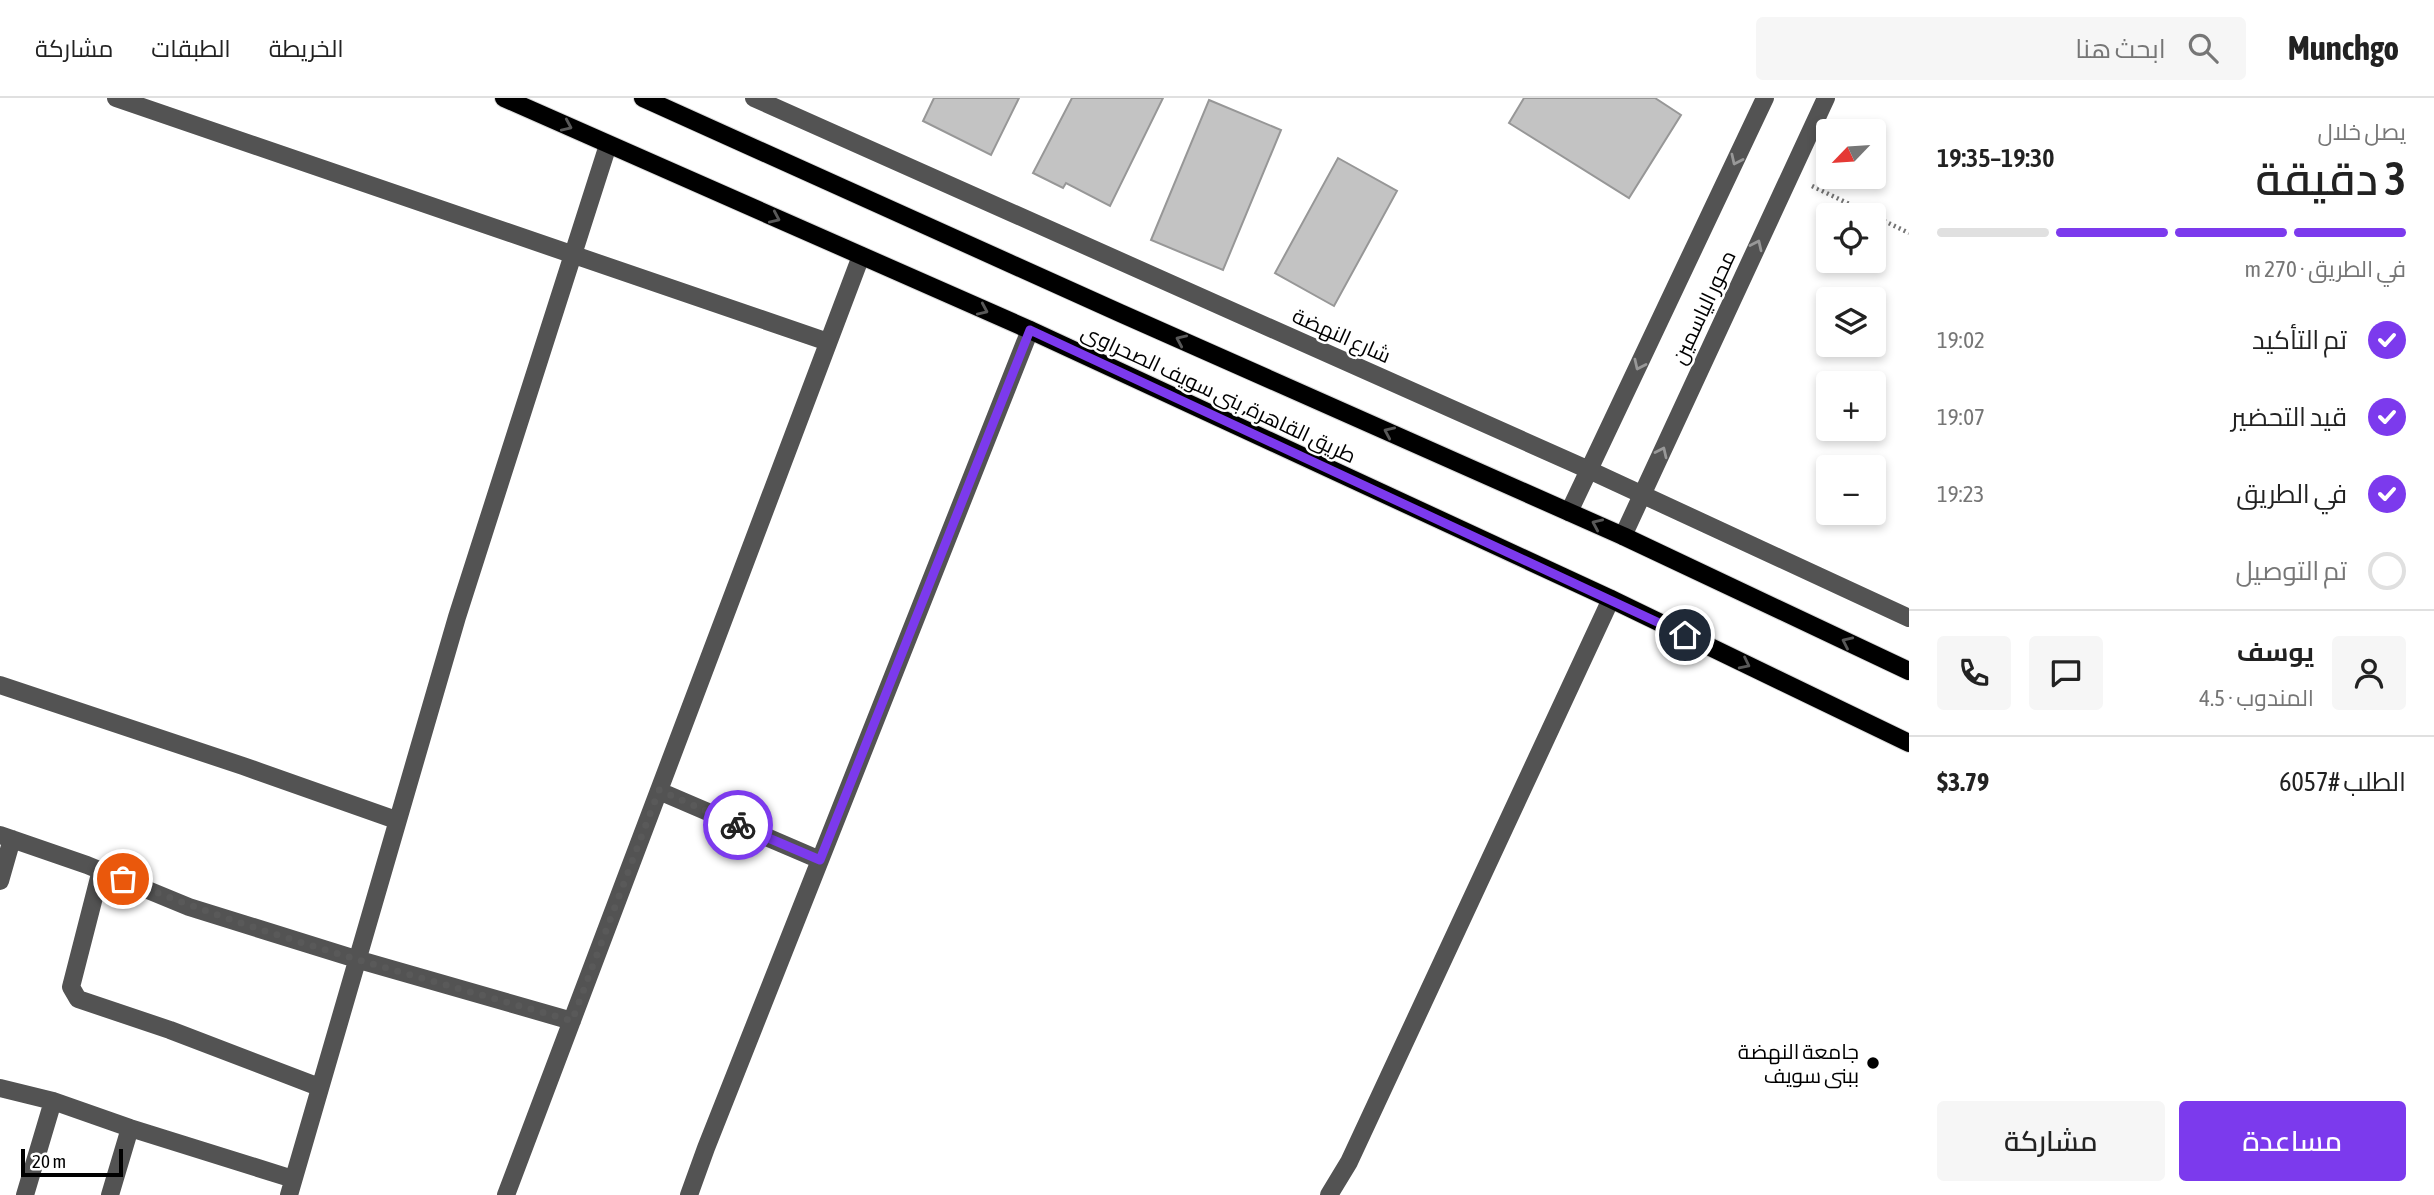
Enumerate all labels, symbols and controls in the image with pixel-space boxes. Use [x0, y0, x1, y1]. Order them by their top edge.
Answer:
search box [1756, 17, 2246, 80]
icon: search [2184, 29, 2222, 67]
text: Munchgo [2288, 29, 2399, 67]
text: ابحث هنا [2075, 34, 2166, 64]
text: مشاركة [35, 35, 113, 62]
text: الطبقات [151, 35, 231, 62]
text: الخريطة [269, 35, 344, 62]
one-way arrow [559, 118, 572, 132]
north arrow [1816, 119, 1886, 189]
map controls [1816, 119, 1886, 525]
text: يصل خلال [2317, 119, 2406, 145]
text: 19:30–19:35 [1937, 143, 2054, 173]
text: 3 دقيقة [2256, 152, 2406, 205]
one-way arrow [1730, 153, 1744, 165]
button: locate [1816, 203, 1886, 273]
one-way arrow [767, 210, 780, 224]
one-way arrow [1749, 240, 1763, 252]
street label: محور الياسمين [1666, 246, 1742, 369]
text: في الطريق · 270 m [2245, 256, 2406, 282]
button: layers [1816, 287, 1886, 357]
one-way arrow [976, 302, 988, 316]
street label: شارع النهضة [1288, 303, 1395, 370]
street label: طريق القاهرة, بنى سويف الصحراوى [1077, 319, 1360, 469]
icon: check [2368, 321, 2406, 359]
text: تم التأكيد [2252, 325, 2347, 355]
text: 19:02 [1937, 327, 1985, 353]
one-way arrow [1176, 334, 1188, 348]
one-way arrow [1633, 358, 1647, 370]
button: + [1816, 371, 1886, 441]
icon: check [2368, 398, 2406, 436]
text: قيد التحضير [2231, 402, 2347, 432]
text: 19:07 [1937, 404, 1985, 430]
one-way arrow [1384, 426, 1396, 440]
one-way arrow [1654, 446, 1668, 459]
button: − [1816, 455, 1886, 525]
icon: check [2368, 475, 2406, 513]
text: في الطريق [2236, 479, 2347, 509]
text: 19:23 [1937, 481, 1984, 507]
one-way arrow [1592, 518, 1604, 532]
text: تم التوصيل [2235, 556, 2347, 586]
pin [1655, 605, 1715, 665]
icon: home [1666, 616, 1704, 654]
one-way arrow [1842, 636, 1854, 650]
button: phone [1937, 636, 2011, 710]
button: chat [2029, 636, 2103, 710]
button: person [2332, 636, 2406, 710]
text: يوسف [2237, 637, 2314, 667]
one-way arrow [1738, 655, 1750, 669]
text: المندوب · 4.5 [2199, 685, 2314, 711]
text: $3.79 [1937, 767, 1989, 797]
text: الطلب #6057 [2279, 767, 2406, 797]
courier [703, 790, 773, 860]
icon: bike [719, 806, 757, 844]
pin [93, 849, 153, 909]
icon: bag [104, 860, 142, 898]
place label: جامعة النهضة ببنى سويف [1738, 1039, 1859, 1089]
marker: جامعة النهضة ببنى سويف [1865, 1055, 1881, 1071]
button: مشاركة [1937, 1101, 2165, 1181]
button: مساعدة [2179, 1101, 2406, 1181]
scale bar [21, 1146, 122, 1178]
text: 20 m [32, 1150, 66, 1172]

